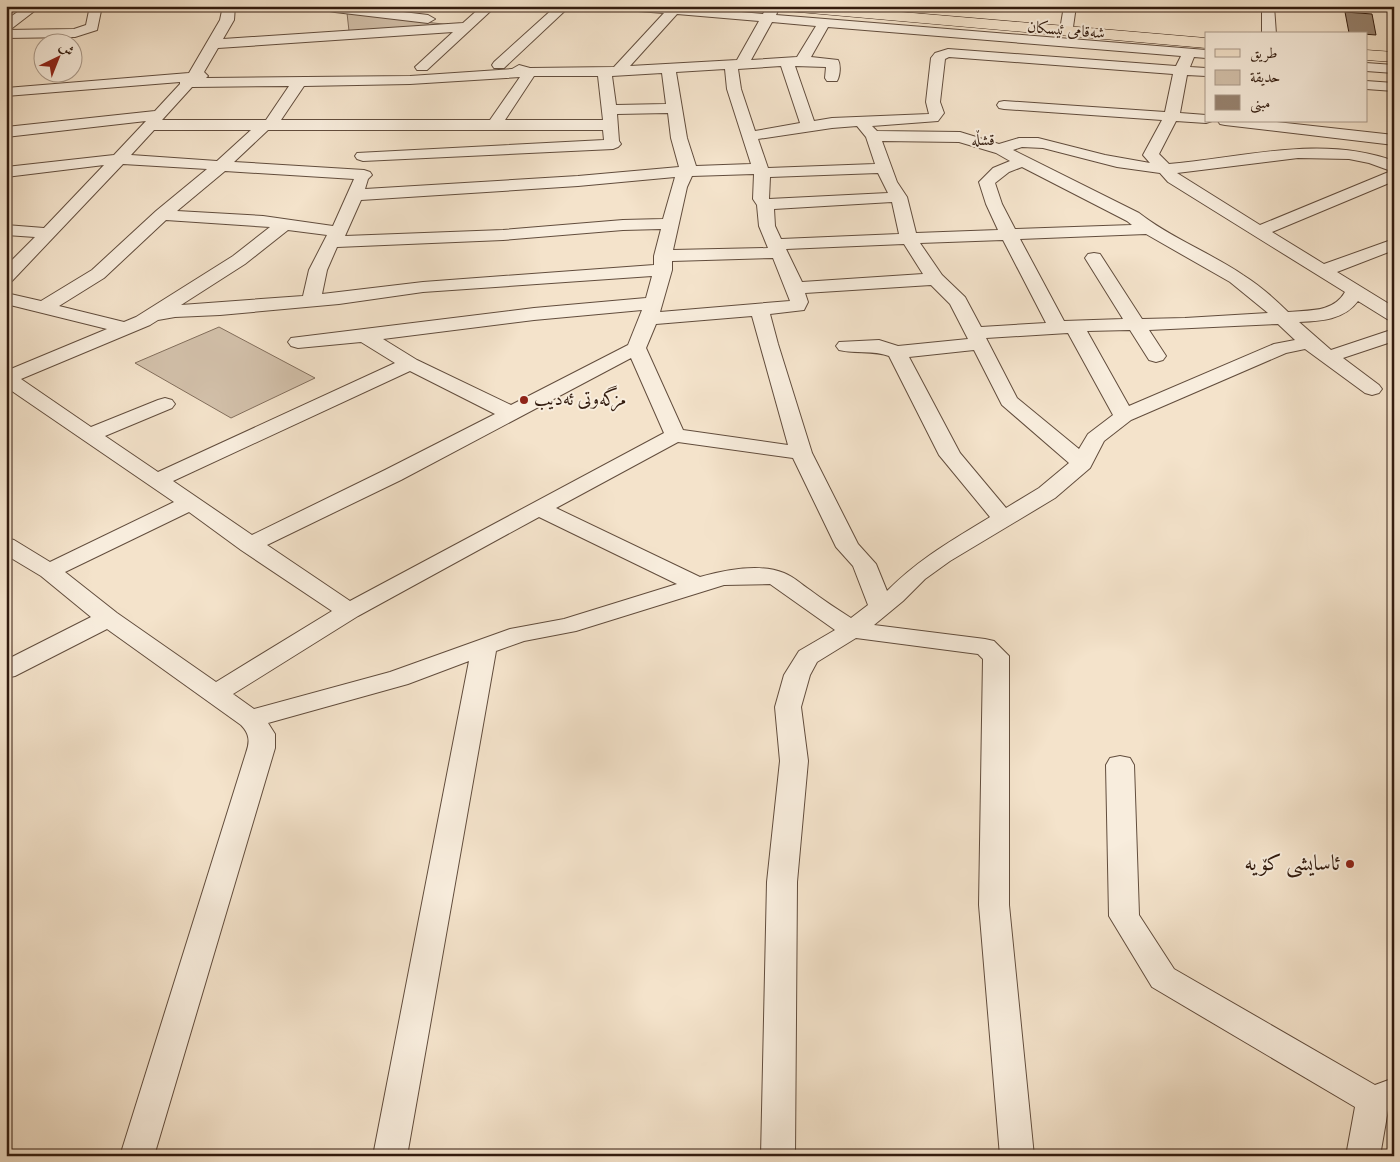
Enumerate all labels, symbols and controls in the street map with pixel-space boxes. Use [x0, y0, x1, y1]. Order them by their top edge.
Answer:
street label: شەقامی ئیسکان [1026, 17, 1106, 45]
north arrow [32, 32, 82, 82]
legend [1205, 32, 1368, 122]
text: ش [54, 38, 77, 61]
text: طريق [1250, 44, 1277, 65]
text: حديقة [1250, 68, 1280, 89]
text: مبنى [1250, 94, 1270, 115]
district label: قشڵه‌ [971, 130, 995, 152]
place label: مزگەوتی ئەدیب [534, 385, 626, 413]
marker: مزگەوتی ئەدیب [518, 394, 530, 406]
place label: ئاسایشی کۆیە [1244, 849, 1341, 880]
marker: ئاسایشی کۆیە [1344, 858, 1356, 870]

